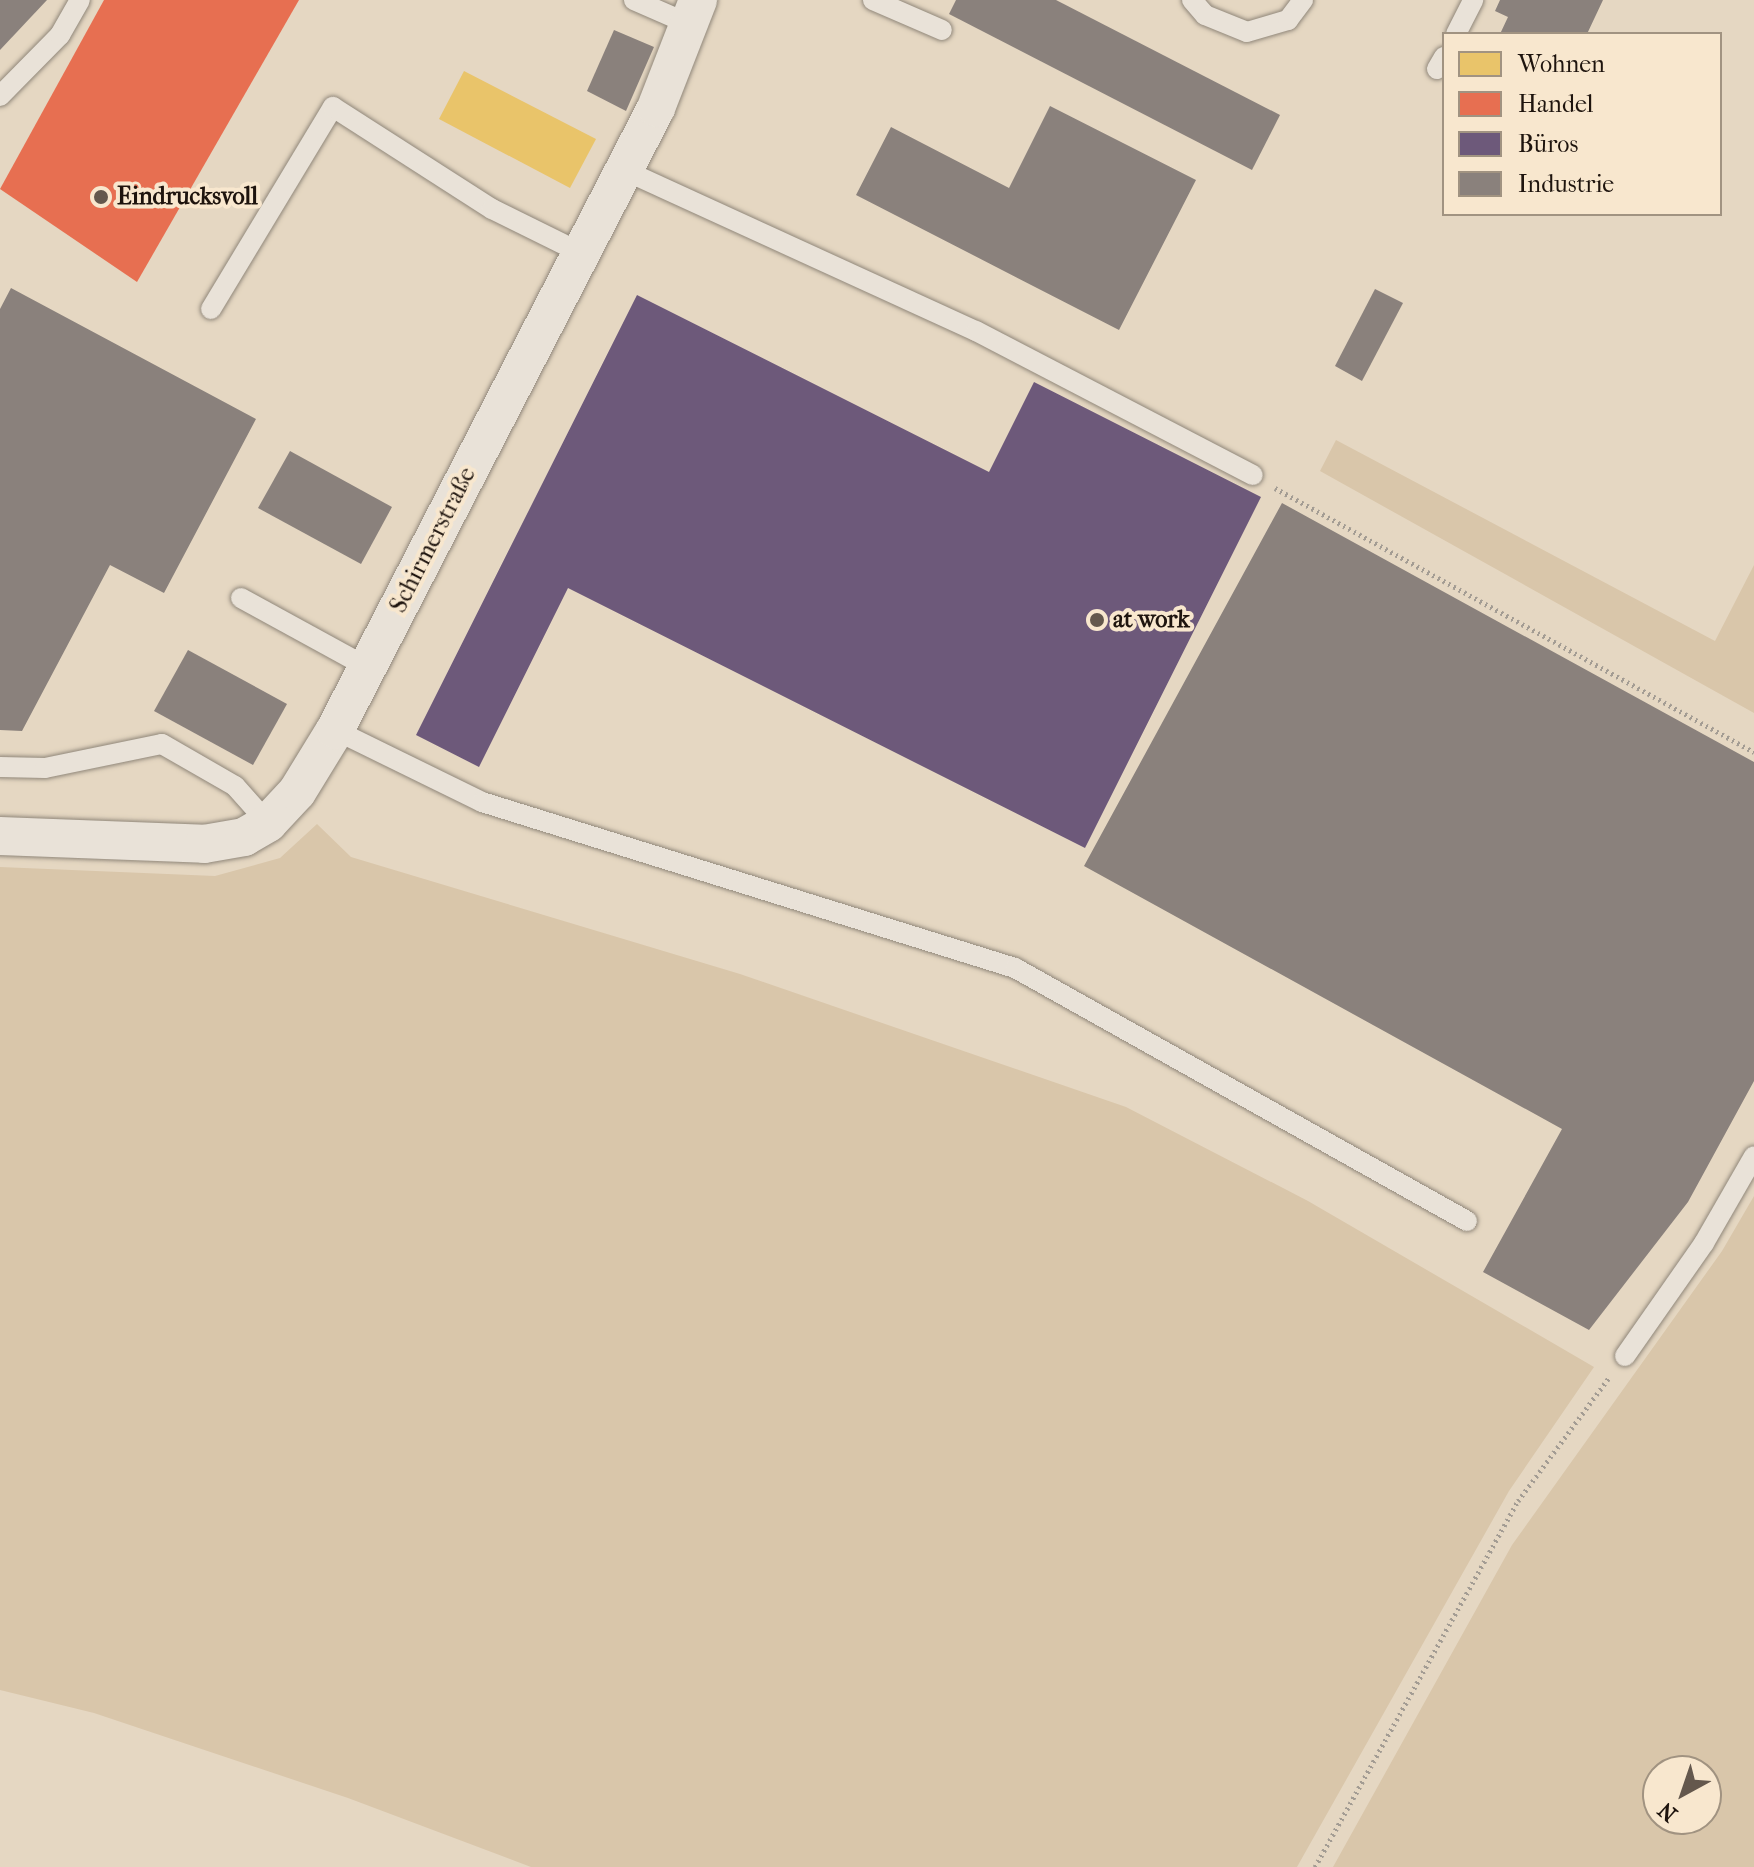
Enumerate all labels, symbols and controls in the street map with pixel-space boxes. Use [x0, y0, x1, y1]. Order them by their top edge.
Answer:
legend [1442, 32, 1722, 216]
text: Wohnen [1518, 50, 1605, 78]
text: Handel [1518, 90, 1593, 118]
text: Büros [1518, 130, 1578, 158]
text: Industrie [1518, 170, 1614, 198]
place label: Eindrucksvoll [117, 183, 258, 211]
marker: Eindrucksvoll [92, 188, 110, 206]
street label: Schirmerstraße [384, 462, 482, 618]
place label: at work [1113, 606, 1190, 634]
marker: at work [1088, 611, 1106, 629]
north arrow [1642, 1755, 1722, 1835]
text: N [1653, 1797, 1683, 1827]

